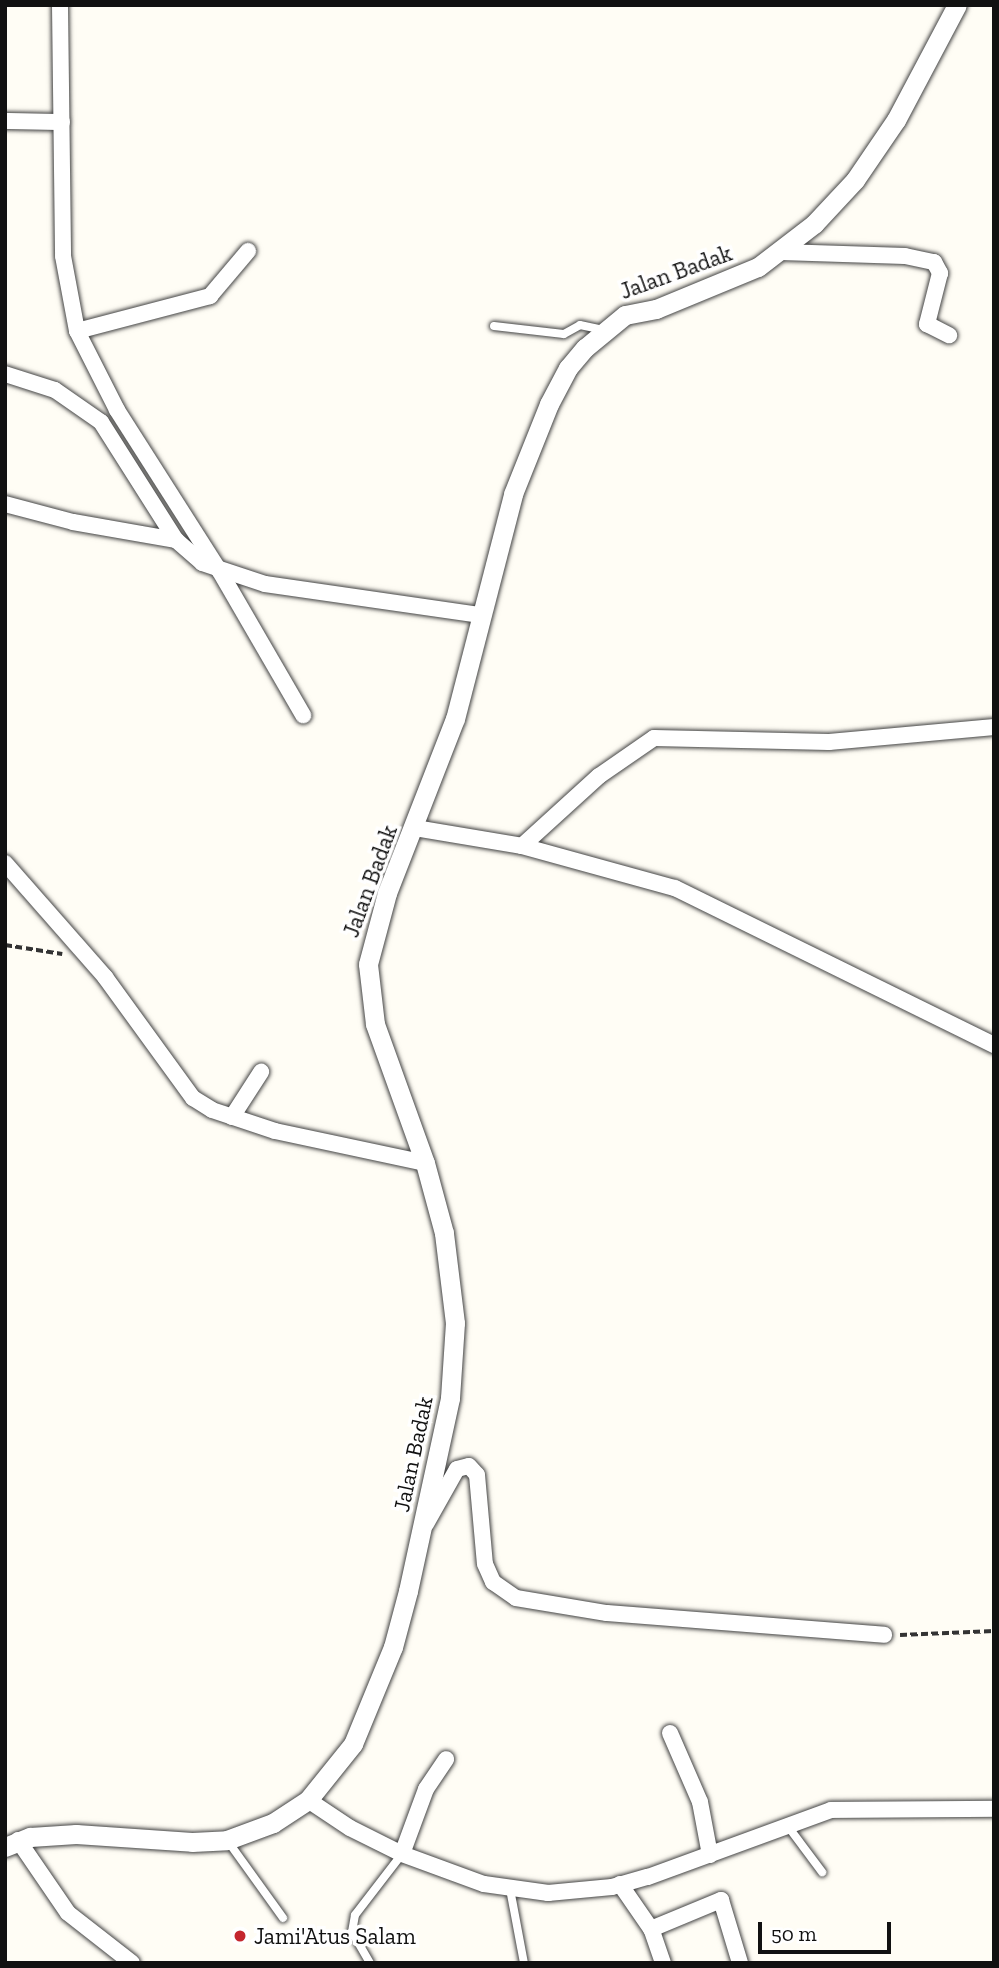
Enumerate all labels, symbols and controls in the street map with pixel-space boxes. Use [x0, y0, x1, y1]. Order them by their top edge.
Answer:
street label: Jalan Badak [616, 239, 736, 305]
street label: Jalan Badak [337, 821, 403, 941]
street label: Jalan Badak [387, 1394, 439, 1514]
scale bar [761, 1909, 894, 1953]
text: 50 m [771, 1921, 817, 1946]
place label: Jami'Atus Salam [254, 1922, 416, 1950]
marker: Jami'Atus Salam [232, 1928, 248, 1944]

